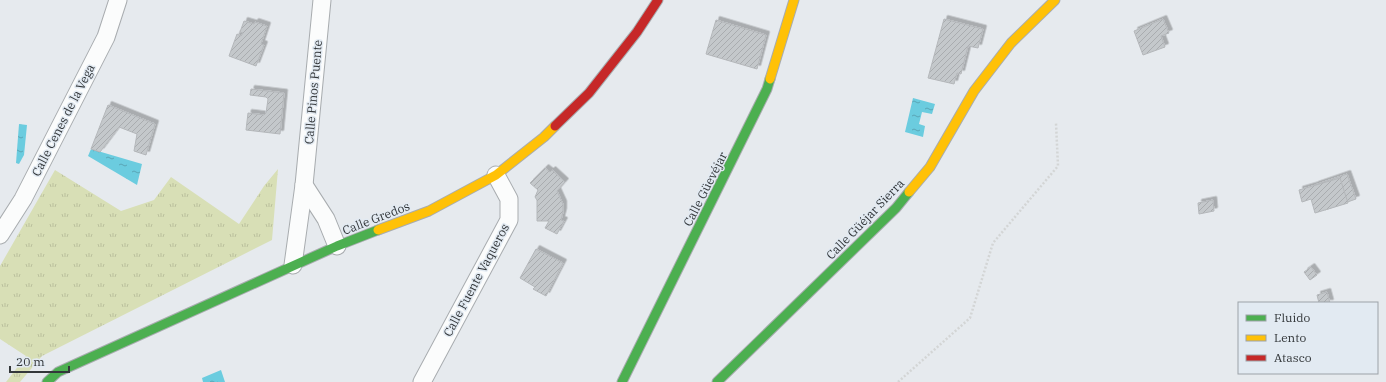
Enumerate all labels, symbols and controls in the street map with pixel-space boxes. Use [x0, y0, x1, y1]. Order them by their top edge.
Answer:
street label: Calle Pinos Puente [301, 39, 325, 145]
street label: Calle Cenes de la Vega [28, 61, 98, 179]
street label: Calle Güevéjar [680, 149, 730, 229]
street label: Calle Güéjar Sierra [823, 175, 907, 262]
street label: Calle Gredos [340, 198, 412, 238]
street label: Calle Fuente Vaqueros [440, 221, 512, 339]
legend [1238, 302, 1378, 374]
text: Fluido [1274, 310, 1311, 325]
text: Lento [1274, 330, 1306, 345]
scale bar [10, 348, 69, 374]
text: Atasco [1274, 350, 1312, 365]
text: 20 m [16, 354, 45, 369]

